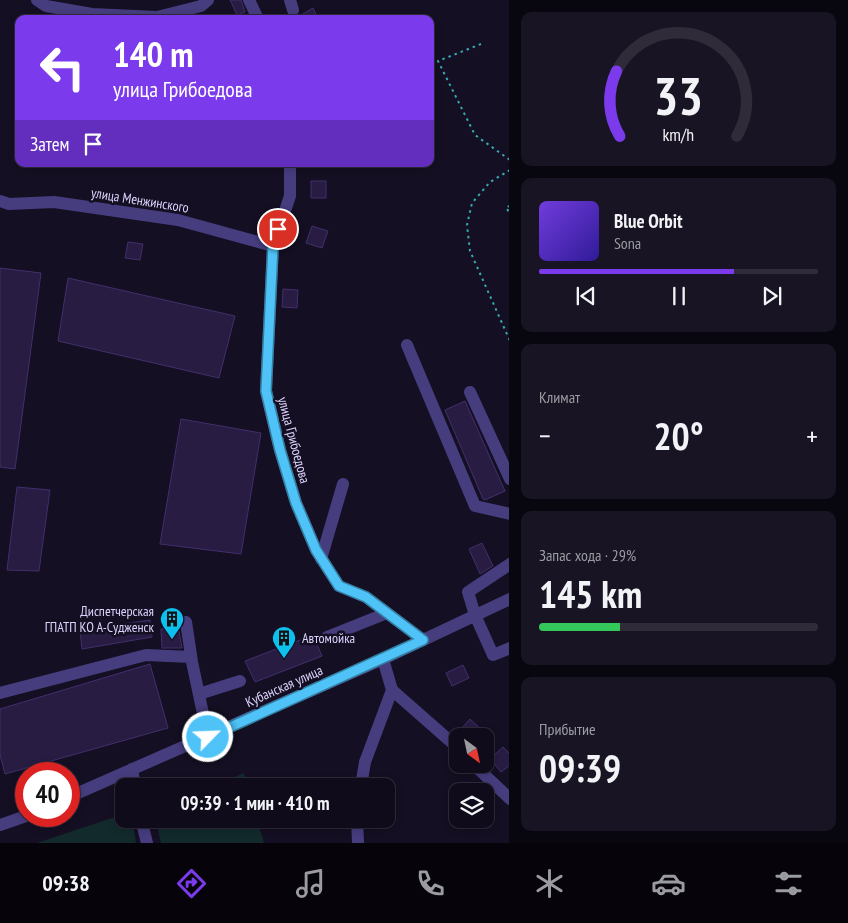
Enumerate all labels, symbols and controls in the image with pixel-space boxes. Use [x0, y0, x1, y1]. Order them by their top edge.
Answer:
text: 140 m [113, 31, 194, 77]
icon: left [30, 35, 95, 100]
text: 33 [654, 62, 703, 129]
text: улица Грибоедова [113, 75, 252, 103]
text: km/h [663, 123, 694, 146]
icon: arrive [79, 130, 107, 158]
text: Затем [30, 132, 69, 156]
street label: улица Менжинского [90, 183, 190, 217]
pin [257, 208, 299, 250]
text: Blue Orbit [614, 209, 683, 233]
icon: arrive [264, 215, 292, 243]
text: Sona [614, 233, 641, 253]
icon: previous [572, 282, 600, 310]
icon: pause [665, 282, 693, 310]
icon: next [758, 282, 786, 310]
text: Климат [539, 387, 580, 407]
street label: улица Грибоедова [274, 395, 314, 485]
text: 20° [653, 411, 704, 460]
text: − [539, 417, 551, 454]
text: + [806, 417, 818, 454]
text: Запас хода · 29% [539, 545, 636, 565]
text: 145 km [539, 569, 642, 618]
place label: Диспетчерская ГПАТП КО А-Судженск [45, 602, 155, 636]
building icon: Диспетчерская ГПАТП КО А-Судженск [159, 606, 185, 640]
building icon: Автомойка [271, 625, 297, 659]
place label: Автомойка [302, 629, 355, 647]
street label: Кубанская улица [242, 661, 326, 711]
position arrow [181, 710, 233, 762]
text: Прибытие [539, 719, 596, 739]
north arrow [449, 728, 494, 772]
map controls [449, 728, 494, 828]
text: 09:39 [539, 743, 621, 792]
speed limit sign: 40 [15, 762, 80, 827]
button: layers [449, 783, 494, 828]
text: 09:39 · 1 мин · 410 m [181, 791, 329, 815]
icon: directions [174, 866, 209, 901]
icon: music [293, 866, 328, 901]
icon: phone [413, 866, 448, 901]
icon: climate [532, 866, 567, 901]
icon: car [651, 866, 686, 901]
icon: filters [771, 866, 806, 901]
text: 09:38 [42, 869, 90, 897]

